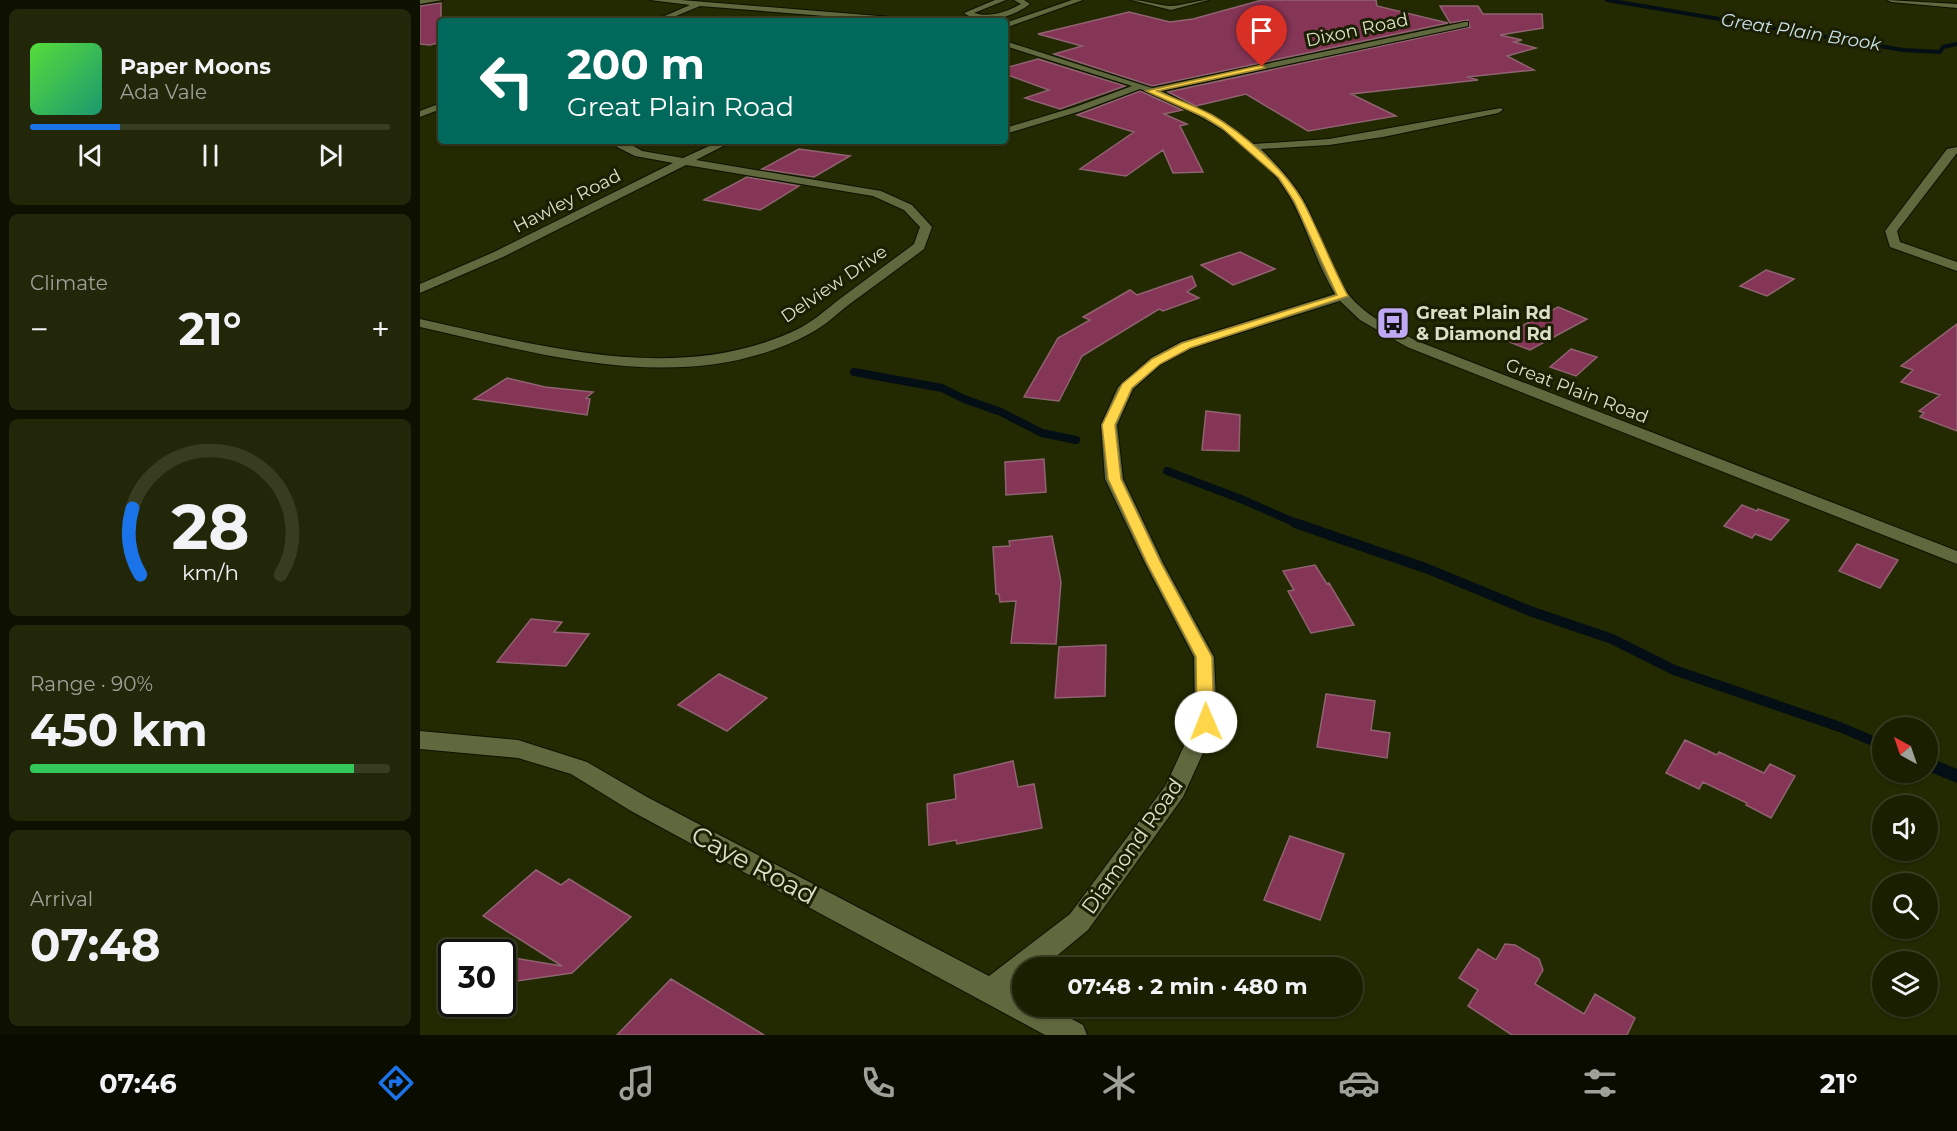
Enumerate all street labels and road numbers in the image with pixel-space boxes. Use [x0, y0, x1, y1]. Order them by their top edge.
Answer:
street label: Dixon Road [1304, 8, 1410, 52]
street label: Hawley Road [509, 164, 625, 238]
street label: Delview Drive [777, 240, 891, 328]
street label: Great Plain Road [1502, 354, 1652, 428]
street label: Diamond Road [1076, 773, 1188, 919]
street label: Caye Road [686, 819, 822, 911]

